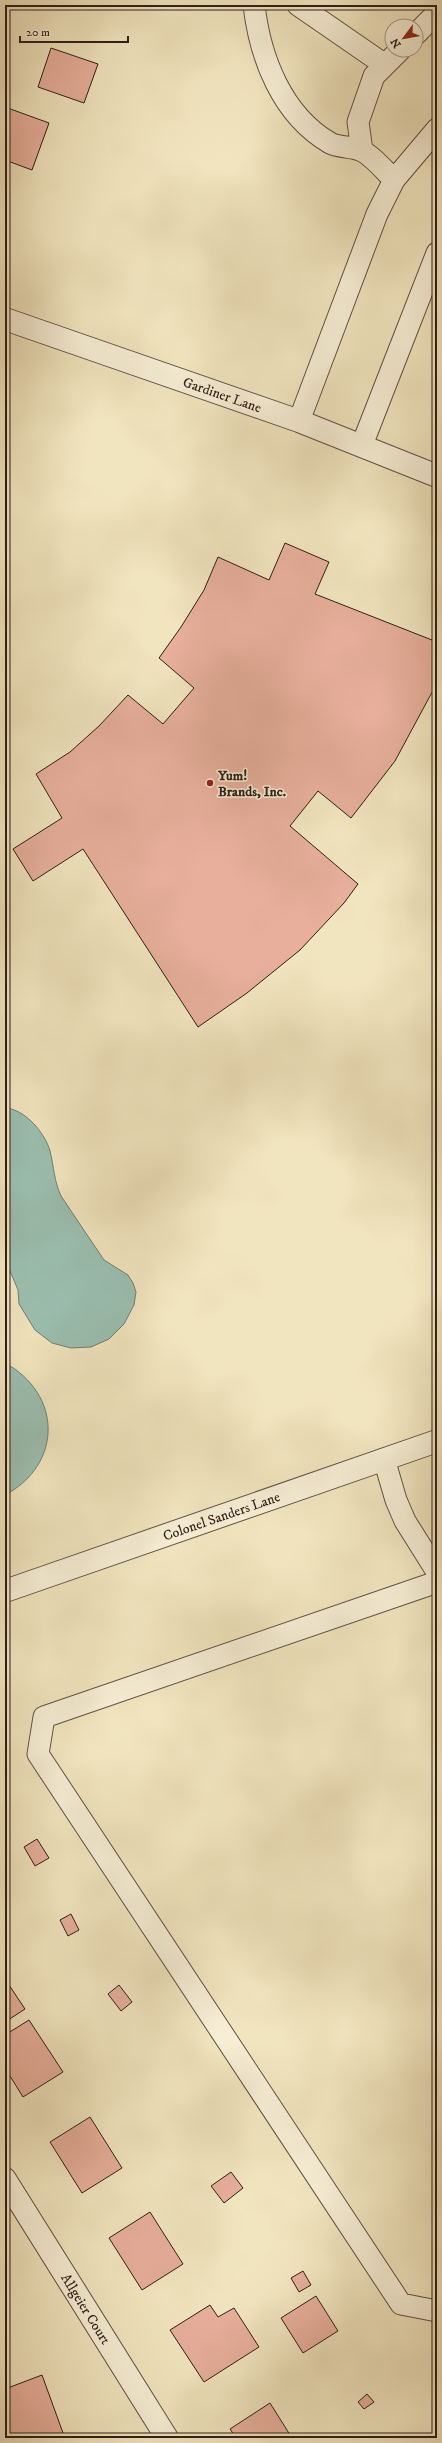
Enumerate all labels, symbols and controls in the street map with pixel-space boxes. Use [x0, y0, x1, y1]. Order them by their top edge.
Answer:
scale bar [20, 18, 128, 44]
north arrow [384, 18, 424, 58]
text: 20 m [26, 25, 50, 40]
text: N [388, 35, 405, 50]
street label: Gardiner Lane [180, 373, 264, 417]
place label: Yum! Brands, Inc. [217, 767, 286, 801]
marker: Yum! Brands, Inc. [205, 778, 215, 788]
street label: Colonel Sanders Lane [161, 1488, 283, 1545]
street label: Allgeier Court [56, 2270, 114, 2348]

